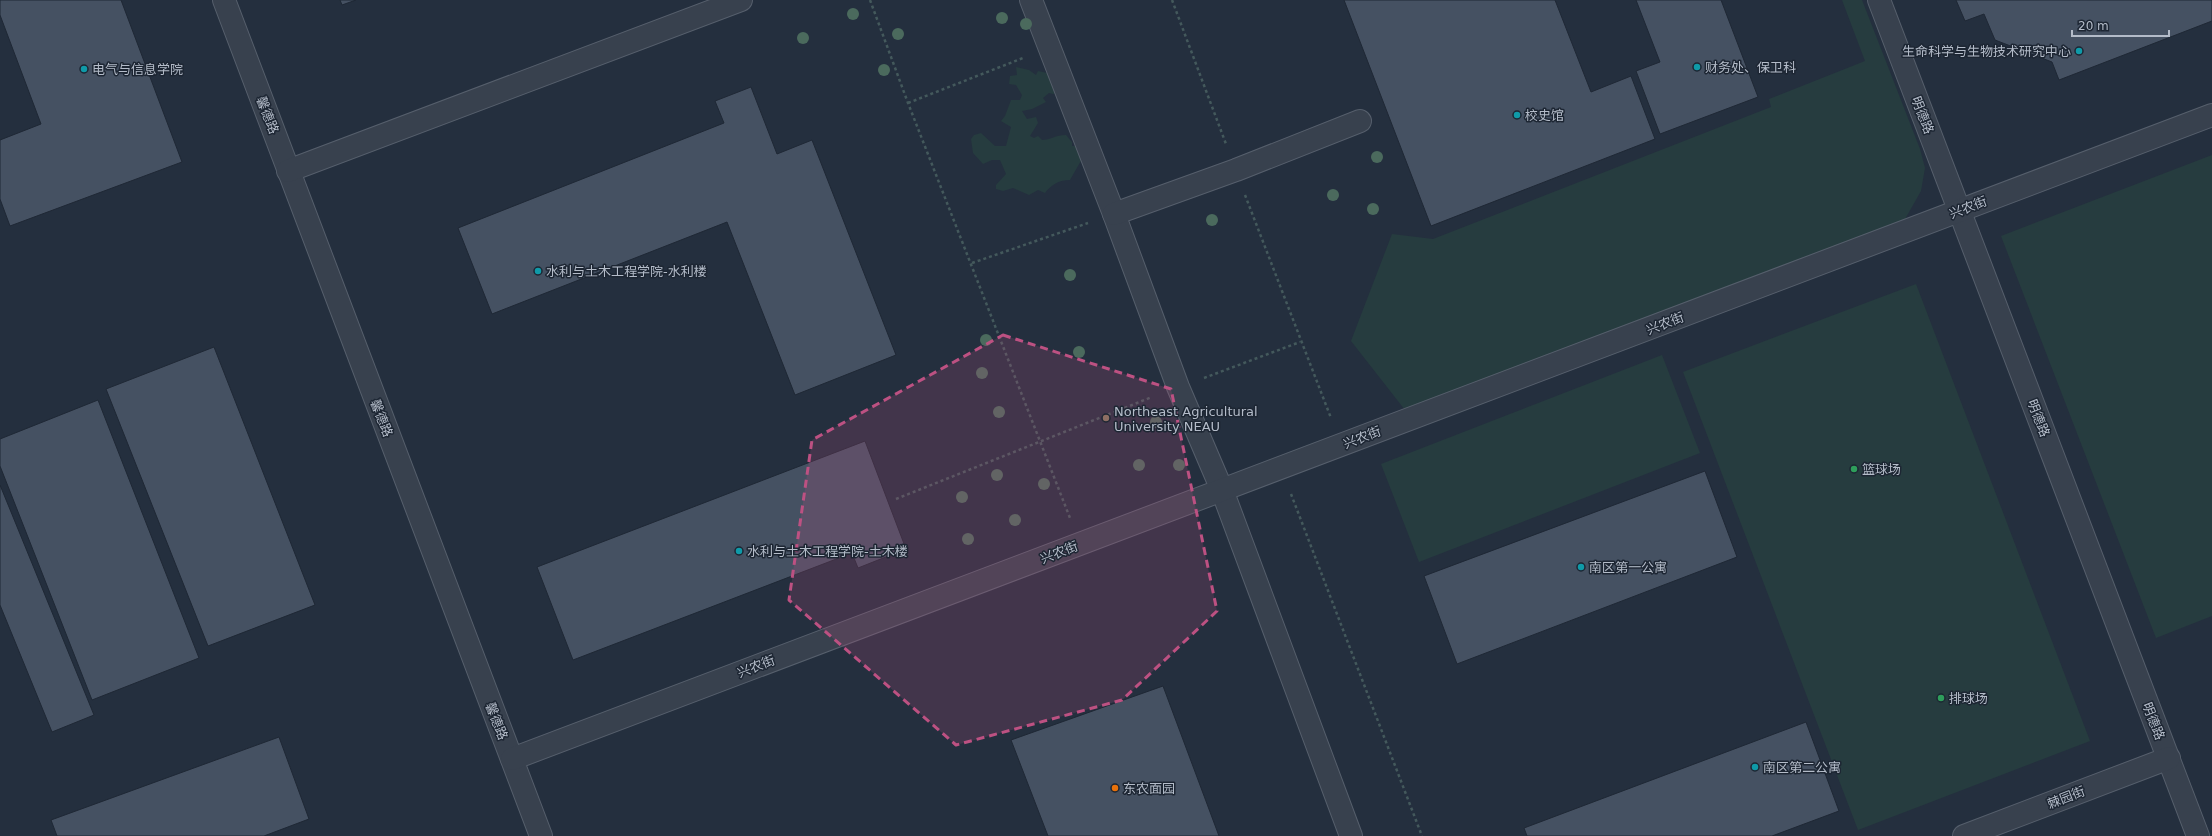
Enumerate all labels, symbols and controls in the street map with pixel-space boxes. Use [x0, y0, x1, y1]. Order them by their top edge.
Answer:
scale bar [2072, 12, 2169, 38]
text: 20 m [2078, 19, 2109, 33]
place label: 生命科学与生物技术研究中心 [1902, 44, 2071, 59]
marker: 生命科学与生物技术研究中心 [2074, 46, 2084, 56]
place label: 财务处、保卫科 [1705, 60, 1796, 75]
place label: 电气与信息学院 [92, 62, 183, 77]
marker: 财务处、保卫科 [1692, 62, 1702, 72]
marker: 电气与信息学院 [79, 64, 89, 74]
street label: 馨德路 [254, 94, 282, 136]
street label: 明德路 [1909, 94, 1937, 136]
place label: 校史馆 [1525, 108, 1564, 123]
marker: 校史馆 [1512, 110, 1522, 120]
street label: 兴农街 [1947, 193, 1989, 221]
place label: 水利与土木工程学院-水利楼 [546, 264, 707, 279]
marker: 水利与土木工程学院-水利楼 [533, 266, 543, 276]
street label: 兴农街 [1644, 309, 1686, 337]
street label: 馨德路 [368, 397, 396, 439]
street label: 明德路 [2025, 397, 2053, 439]
place label: Northeast Agricultural University NEAU [1114, 404, 1258, 434]
marker: Northeast Agricultural University NEAU [1101, 413, 1111, 423]
street label: 兴农街 [1341, 423, 1383, 451]
place label: 篮球场 [1862, 462, 1901, 477]
marker: 篮球场 [1849, 464, 1859, 474]
street label: 兴农街 [1038, 538, 1080, 566]
place label: 水利与土木工程学院-土木楼 [747, 544, 908, 559]
marker: 水利与土木工程学院-土木楼 [734, 546, 744, 556]
place label: 南区第一公寓 [1589, 560, 1667, 575]
marker: 南区第一公寓 [1576, 562, 1586, 572]
street label: 兴农街 [735, 652, 777, 680]
place label: 排球场 [1949, 691, 1988, 706]
marker: 排球场 [1936, 693, 1946, 703]
street label: 馨德路 [483, 700, 511, 742]
street label: 明德路 [2140, 700, 2168, 742]
place label: 南区第二公寓 [1763, 760, 1841, 775]
marker: 南区第二公寓 [1750, 762, 1760, 772]
place label: 东农面园 [1123, 781, 1175, 796]
marker: 东农面园 [1110, 783, 1120, 793]
street label: 棘园街 [2045, 783, 2087, 811]

